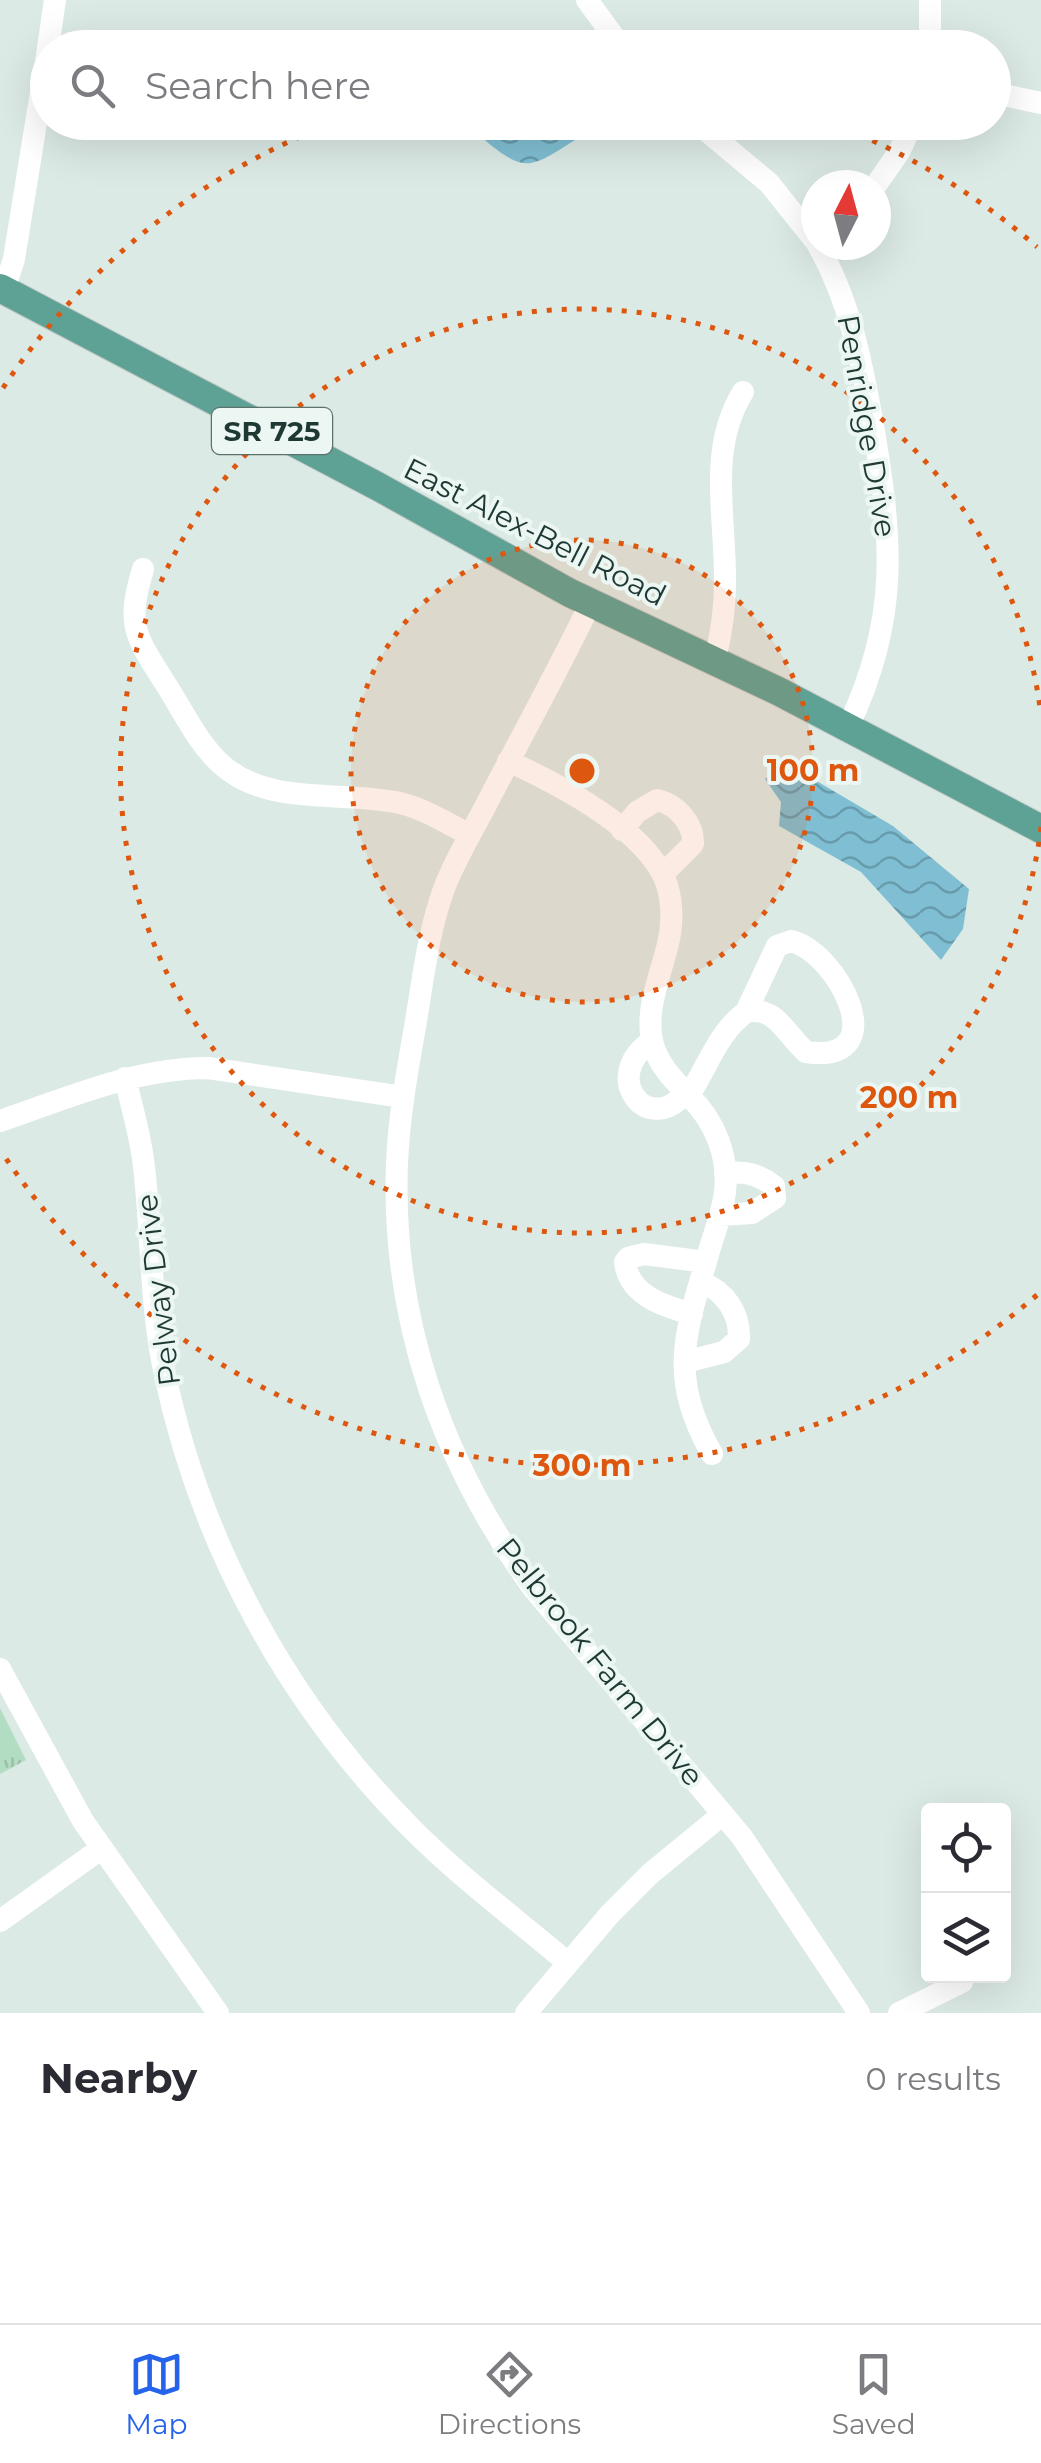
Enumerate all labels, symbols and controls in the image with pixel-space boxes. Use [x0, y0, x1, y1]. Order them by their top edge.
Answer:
search box [30, 30, 1011, 140]
icon: search [65, 58, 120, 113]
text: Search here [145, 62, 371, 109]
north arrow [801, 170, 891, 260]
street label: Penridge Drive [829, 312, 905, 540]
road number: SR 725 [212, 408, 332, 454]
street label: East Alex-Bell Road [398, 450, 672, 614]
text: 100 m [767, 752, 859, 789]
centre of rings [564, 753, 600, 789]
text: 200 m [860, 1079, 958, 1116]
street label: Pelway Drive [128, 1192, 188, 1388]
text: 300 m [532, 1447, 631, 1484]
street label: Pelbrook Farm Drive [488, 1530, 712, 1794]
map controls [921, 1803, 1011, 1983]
button: locate [921, 1803, 1011, 1893]
button: layers [921, 1893, 1011, 1983]
text: Nearby [40, 2052, 197, 2104]
text: 0 results [866, 2059, 1001, 2098]
tab: Map [125, 2347, 187, 2441]
tab: Directions [438, 2347, 581, 2441]
tab: Saved [832, 2347, 916, 2441]

